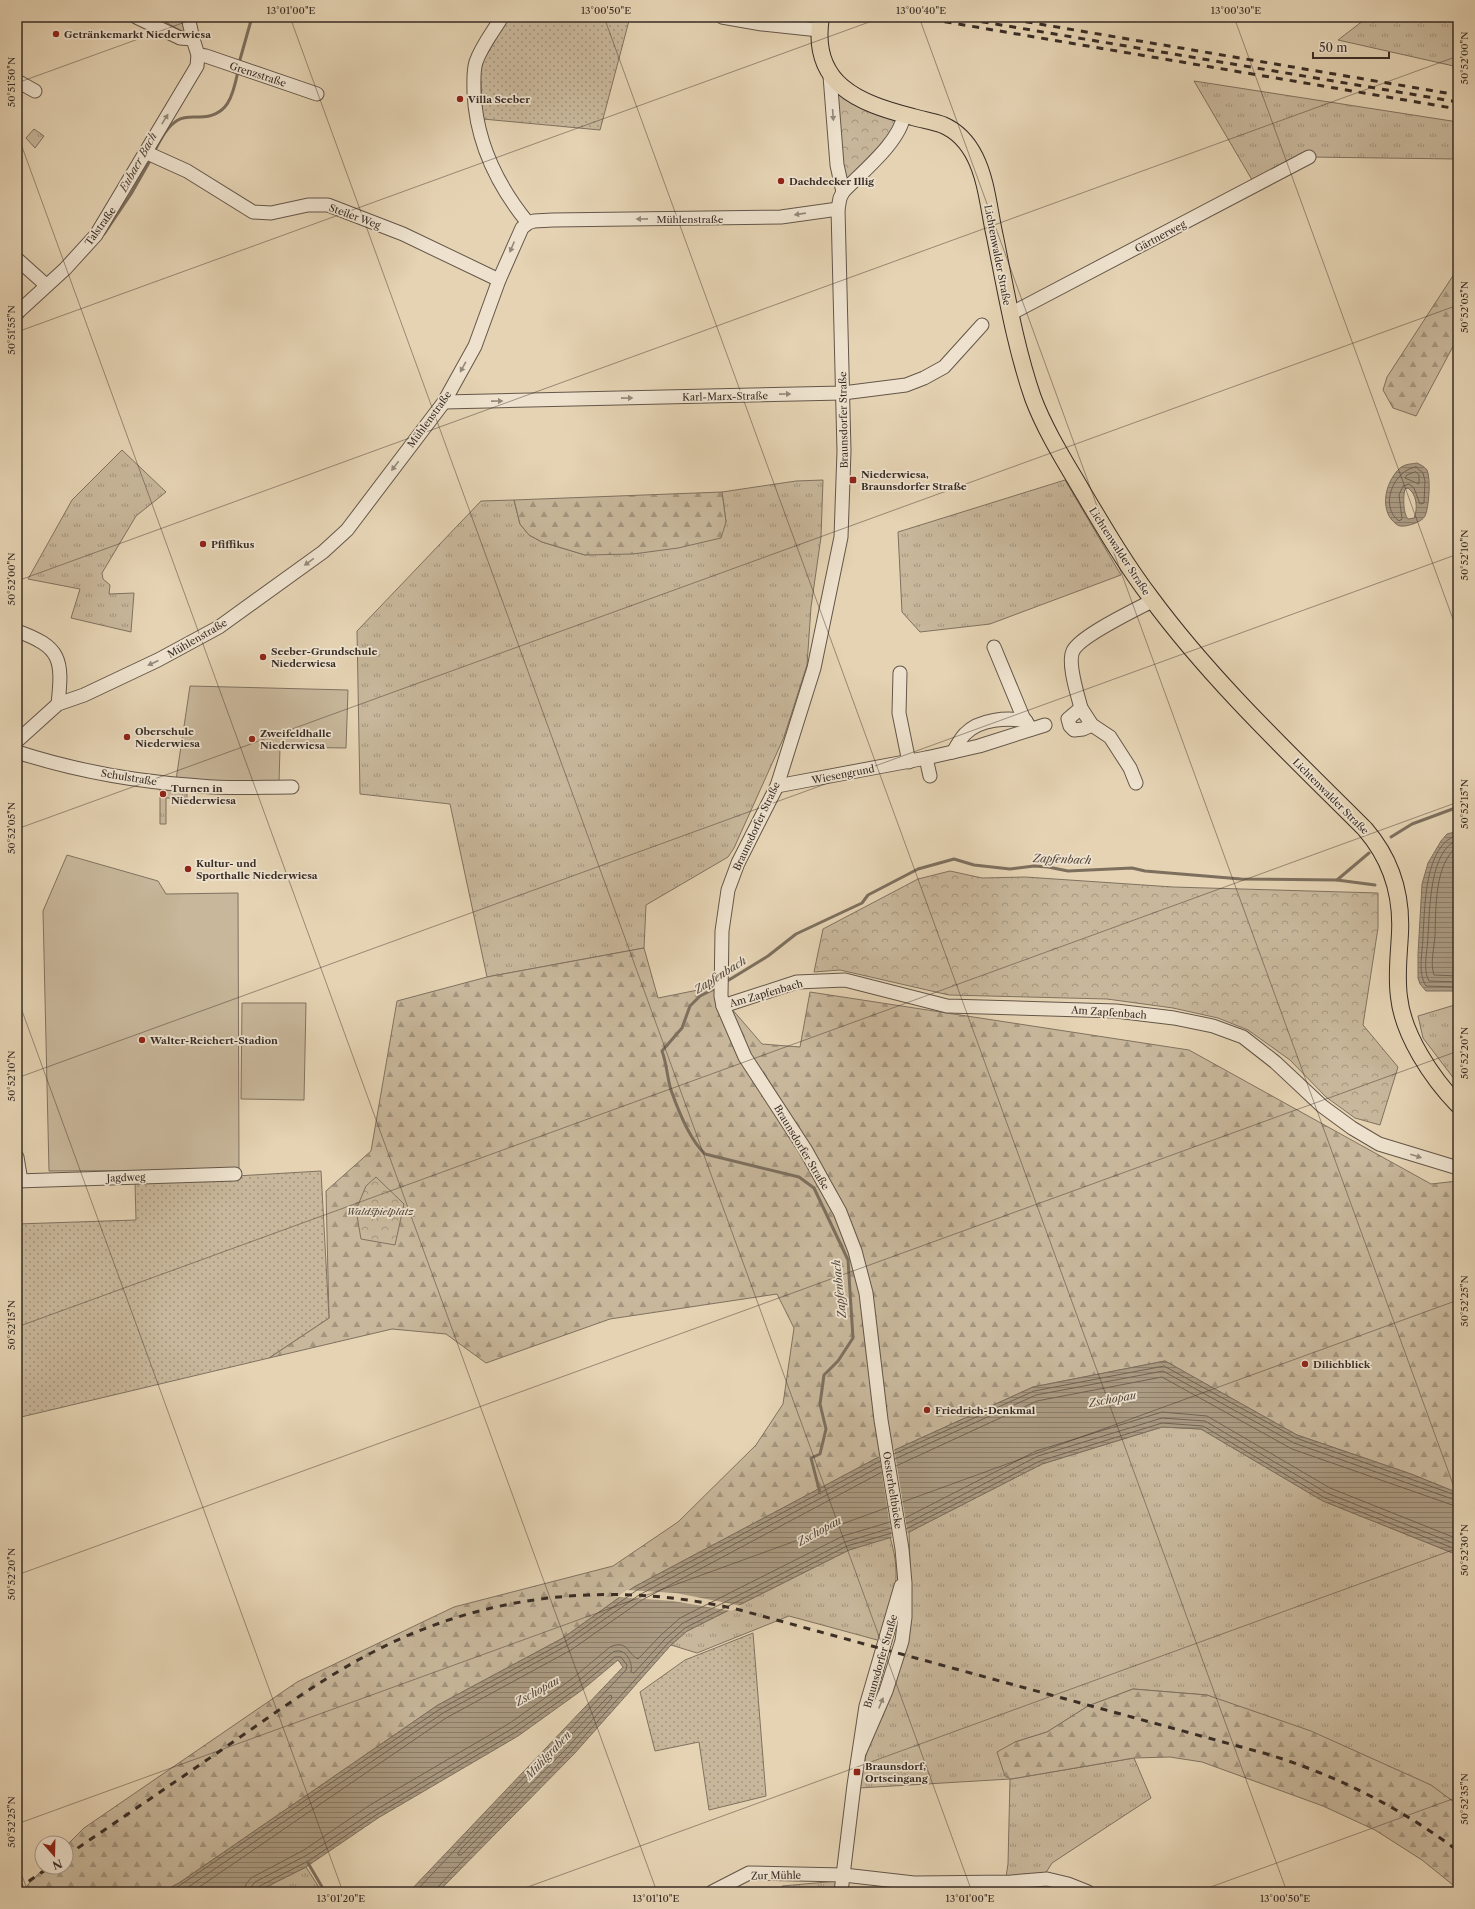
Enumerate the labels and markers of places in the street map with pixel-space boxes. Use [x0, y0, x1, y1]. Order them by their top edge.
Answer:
place label: Getränkemarkt Niederwiesa [64, 28, 211, 41]
marker: Getränkemarkt Niederwiesa [51, 29, 61, 39]
place label: Villa Seeber [467, 93, 530, 106]
marker: Villa Seeber [455, 94, 465, 104]
place label: Dachdecker Illig [789, 175, 874, 188]
marker: Dachdecker Illig [776, 176, 786, 186]
place label: Niederwiesa, Braunsdorfer Straße [861, 468, 967, 493]
marker: Niederwiesa, Braunsdorfer Straße [848, 475, 858, 485]
place label: Pfiffikus [211, 538, 255, 551]
marker: Pfiffikus [198, 539, 208, 549]
place label: Seeber-Grundschule Niederwiesa [271, 645, 378, 670]
marker: Seeber-Grundschule Niederwiesa [258, 652, 268, 662]
place label: Oberschule Niederwiesa [135, 725, 200, 750]
place label: Zweifeldhalle Niederwiesa [260, 727, 332, 752]
marker: Oberschule Niederwiesa [122, 732, 132, 742]
marker: Zweifeldhalle Niederwiesa [247, 734, 257, 744]
place label: Turnen in Niederwiesa [171, 782, 236, 807]
marker: Turnen in Niederwiesa [158, 789, 168, 799]
place label: Kultur- und Sporthalle Niederwiesa [196, 857, 318, 882]
marker: Kultur- und Sporthalle Niederwiesa [183, 864, 193, 874]
place label: Walter-Reichert-Stadion [149, 1034, 278, 1047]
marker: Walter-Reichert-Stadion [137, 1035, 147, 1045]
place label: Dilichblick [1313, 1358, 1371, 1371]
marker: Dilichblick [1300, 1359, 1310, 1369]
place label: Friedrich-Denkmal [935, 1404, 1036, 1417]
marker: Friedrich-Denkmal [922, 1405, 932, 1415]
place label: Braunsdorf, Ortseingang [865, 1760, 928, 1785]
marker: Braunsdorf, Ortseingang [852, 1767, 862, 1777]

